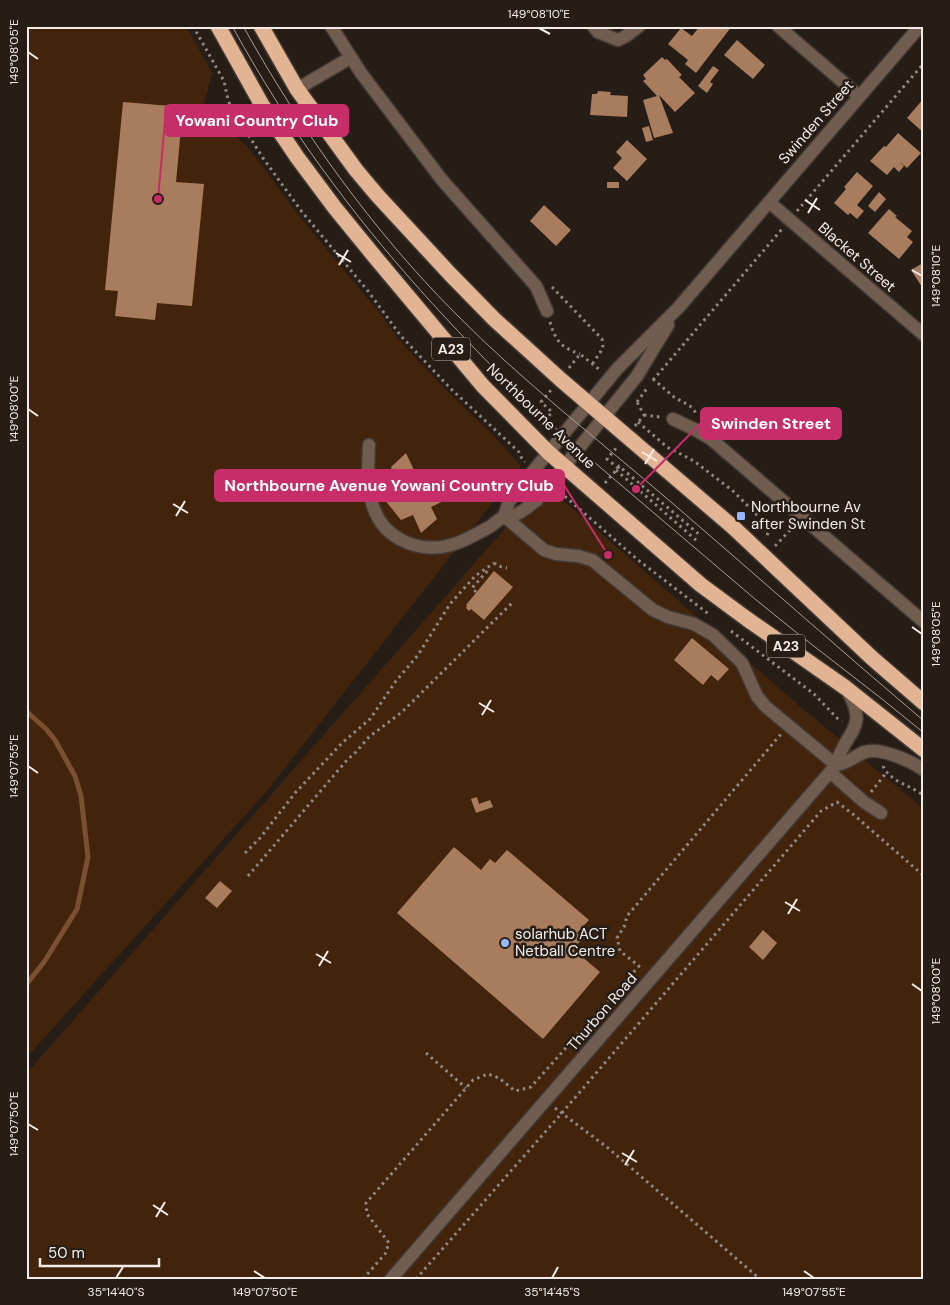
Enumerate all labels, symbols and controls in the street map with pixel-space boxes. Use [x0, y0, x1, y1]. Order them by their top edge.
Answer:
text: 149°08'10"E [508, 6, 570, 22]
text: 149°08'05"E [6, 19, 22, 85]
street label: Swinden Street [774, 76, 858, 168]
callout: Yowani Country Club [165, 105, 348, 136]
text: Yowani Country Club [176, 110, 338, 131]
street label: Blacket Street [814, 218, 900, 296]
text: 149°08'10"E [928, 245, 944, 307]
road number: A23 [432, 338, 470, 360]
street label: Northbourne Avenue [482, 359, 600, 473]
text: 149°08'00"E [6, 375, 22, 442]
callout: Swinden Street [701, 408, 841, 439]
text: Swinden Street [711, 413, 831, 434]
callout: Northbourne Avenue Yowani Country Club [215, 470, 564, 501]
text: Northbourne Avenue Yowani Country Club [224, 475, 554, 496]
place label: Northbourne Av after Swinden St [751, 497, 866, 534]
marker: Northbourne Av after Swinden St [735, 510, 747, 522]
text: 149°08'05"E [928, 601, 944, 667]
road number: A23 [767, 634, 805, 658]
text: 149°07'55"E [6, 734, 22, 798]
place label: solarhub ACT Netball Centre [515, 924, 615, 961]
marker: solarhub ACT Netball Centre [499, 937, 511, 949]
text: 149°08'00"E [928, 957, 944, 1024]
street label: Thurbon Road [563, 969, 641, 1055]
text: 149°07'50"E [6, 1091, 22, 1156]
scale bar [40, 1235, 159, 1267]
text: 50 m [48, 1243, 85, 1263]
text: 35°14'40"S [88, 1284, 144, 1300]
text: 149°07'50"E [233, 1284, 298, 1300]
text: 35°14'45"S [524, 1284, 580, 1300]
text: 149°07'55"E [782, 1284, 846, 1300]

